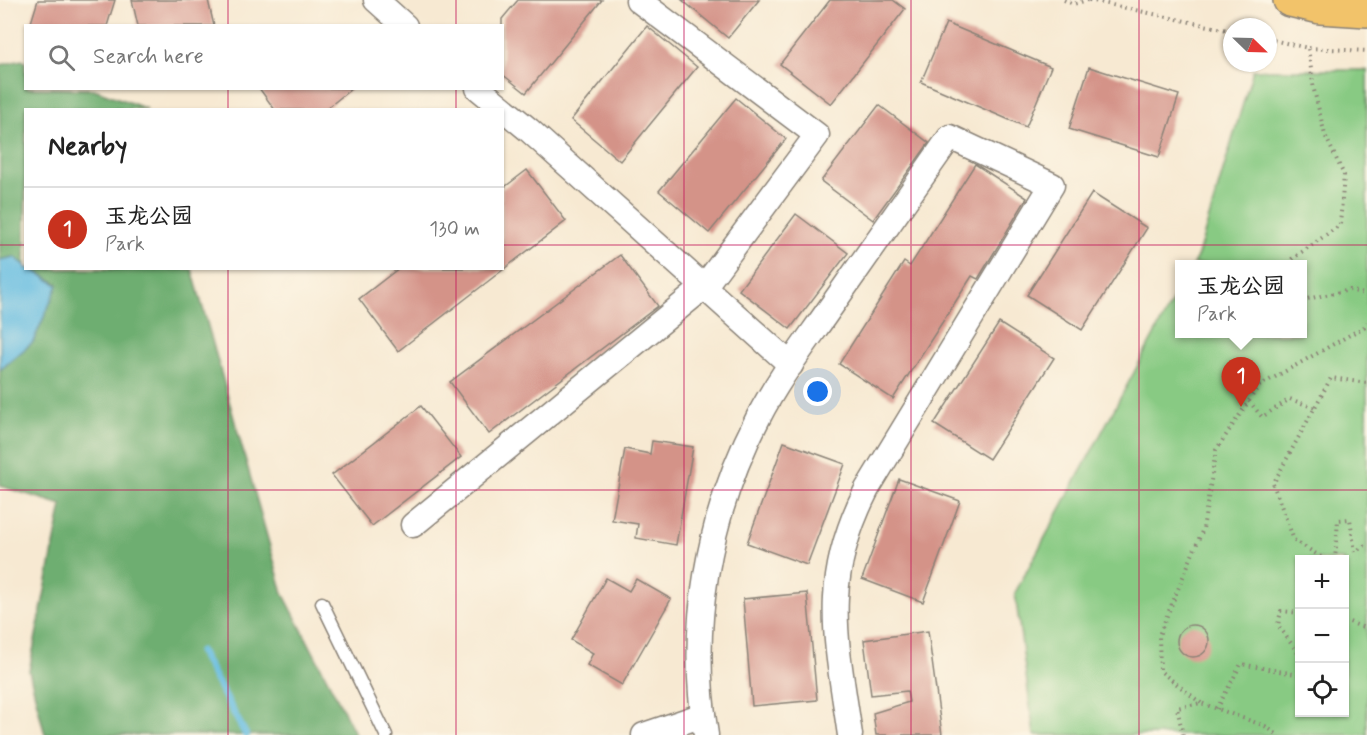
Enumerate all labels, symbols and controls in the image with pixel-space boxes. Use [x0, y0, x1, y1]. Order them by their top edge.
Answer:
north arrow [1223, 18, 1277, 72]
search box [24, 24, 504, 90]
icon: search [45, 41, 78, 74]
text: Search here [93, 43, 204, 71]
text: Nearby [48, 130, 127, 164]
text: 玉龙公园 [105, 203, 193, 231]
text: 1 [63, 216, 72, 243]
text: 130 m [429, 216, 480, 243]
text: Park [105, 231, 145, 258]
popup [1175, 260, 1307, 338]
text: 玉龙公园 [1197, 273, 1285, 301]
text: Park [1197, 301, 1237, 328]
pin: 1 [1222, 358, 1260, 407]
your location [803, 377, 832, 406]
map controls [1295, 555, 1349, 717]
button: + [1295, 555, 1349, 609]
button: − [1295, 609, 1349, 663]
button: locate [1295, 663, 1349, 717]

